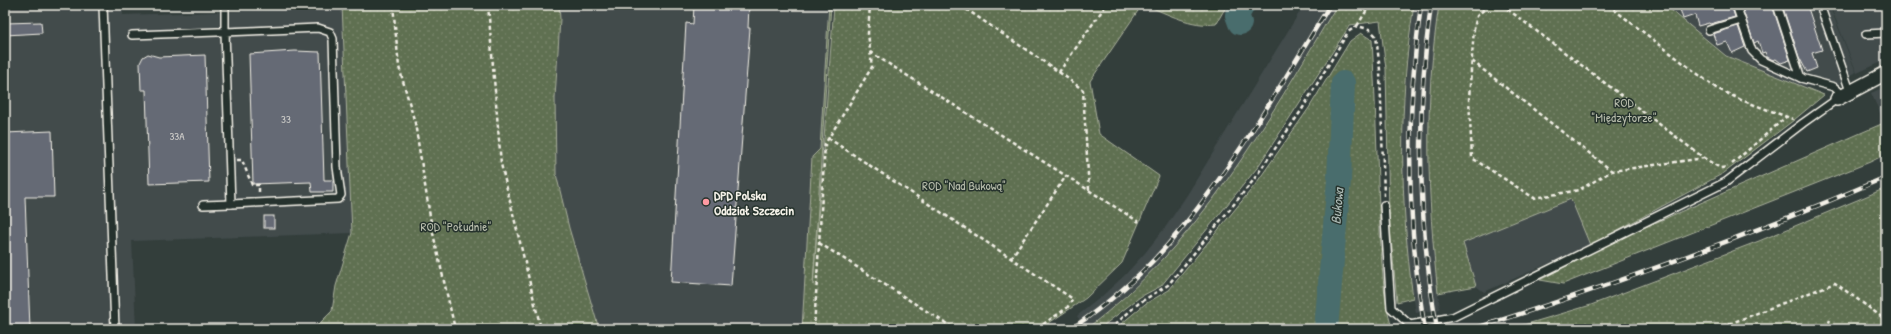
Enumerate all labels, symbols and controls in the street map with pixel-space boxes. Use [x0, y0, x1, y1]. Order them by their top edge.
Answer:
park label: ROD "Międzytorze" [1591, 93, 1657, 126]
house number: 33 [281, 112, 291, 126]
house number: 33A [169, 129, 185, 143]
park label: ROD "Nad Bukową" [922, 176, 1006, 194]
place label: DPD Polska Oddział Szczecin [714, 186, 794, 219]
water label: Bukowa [1325, 186, 1348, 225]
marker: DPD Polska Oddział Szczecin [701, 197, 711, 207]
park label: ROD "Południe" [421, 217, 491, 235]

